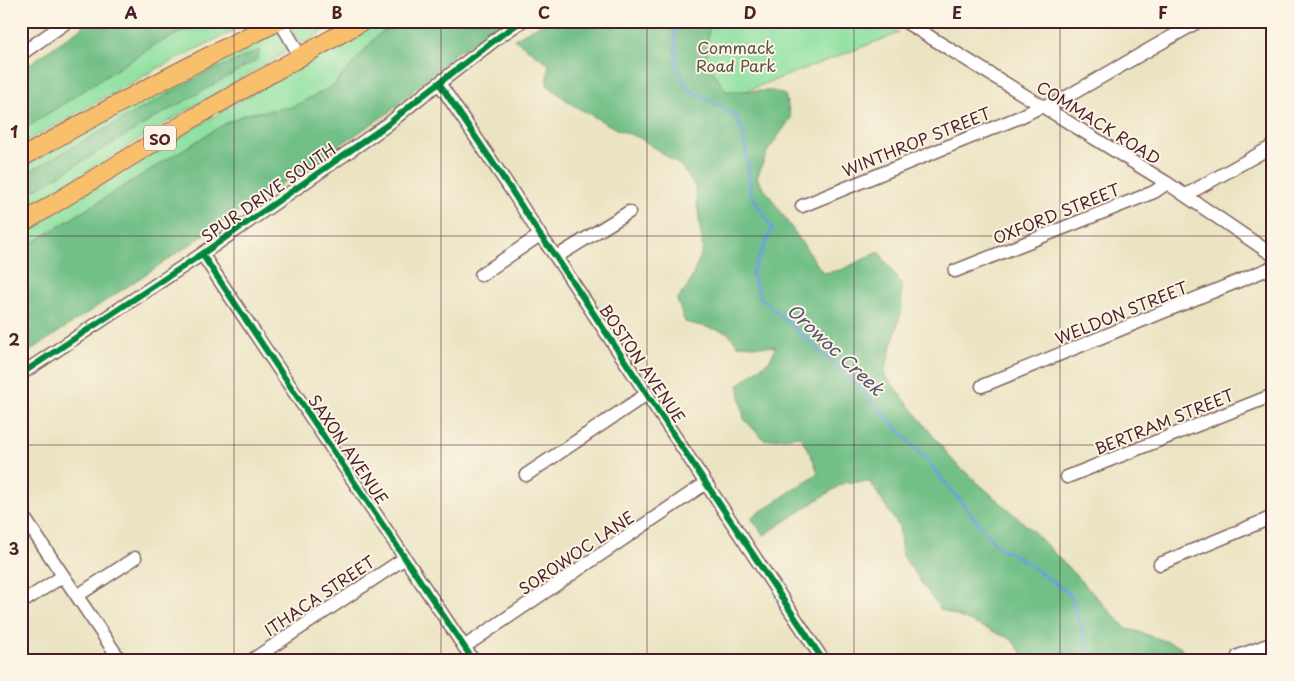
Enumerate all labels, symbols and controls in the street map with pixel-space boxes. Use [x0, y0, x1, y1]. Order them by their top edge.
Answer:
text: A [125, 0, 138, 24]
text: B [332, 0, 343, 24]
text: C [538, 0, 550, 24]
text: D [744, 0, 756, 24]
text: E [952, 0, 962, 24]
text: F [1158, 0, 1168, 24]
park label: Commack Road Park [696, 35, 776, 77]
street label: COMMACK ROAD [1032, 74, 1166, 170]
street label: WINTHROP STREET [838, 100, 994, 182]
text: 1 [10, 119, 18, 143]
road number: SO [144, 126, 176, 150]
street label: SPUR DRIVE SOUTH [196, 137, 340, 247]
street label: OXFORD STREET [989, 177, 1123, 249]
street label: WELDON STREET [1051, 274, 1191, 350]
water label: Orowoc Creek [781, 297, 891, 402]
street label: BOSTON AVENUE [594, 299, 692, 427]
text: 2 [8, 327, 20, 351]
street label: BERTRAM STREET [1091, 382, 1237, 460]
street label: SAXON AVENUE [303, 389, 395, 509]
street label: SOROWOC LANE [513, 504, 639, 600]
text: 3 [9, 536, 19, 560]
street label: ITHACA STREET [259, 549, 379, 641]

